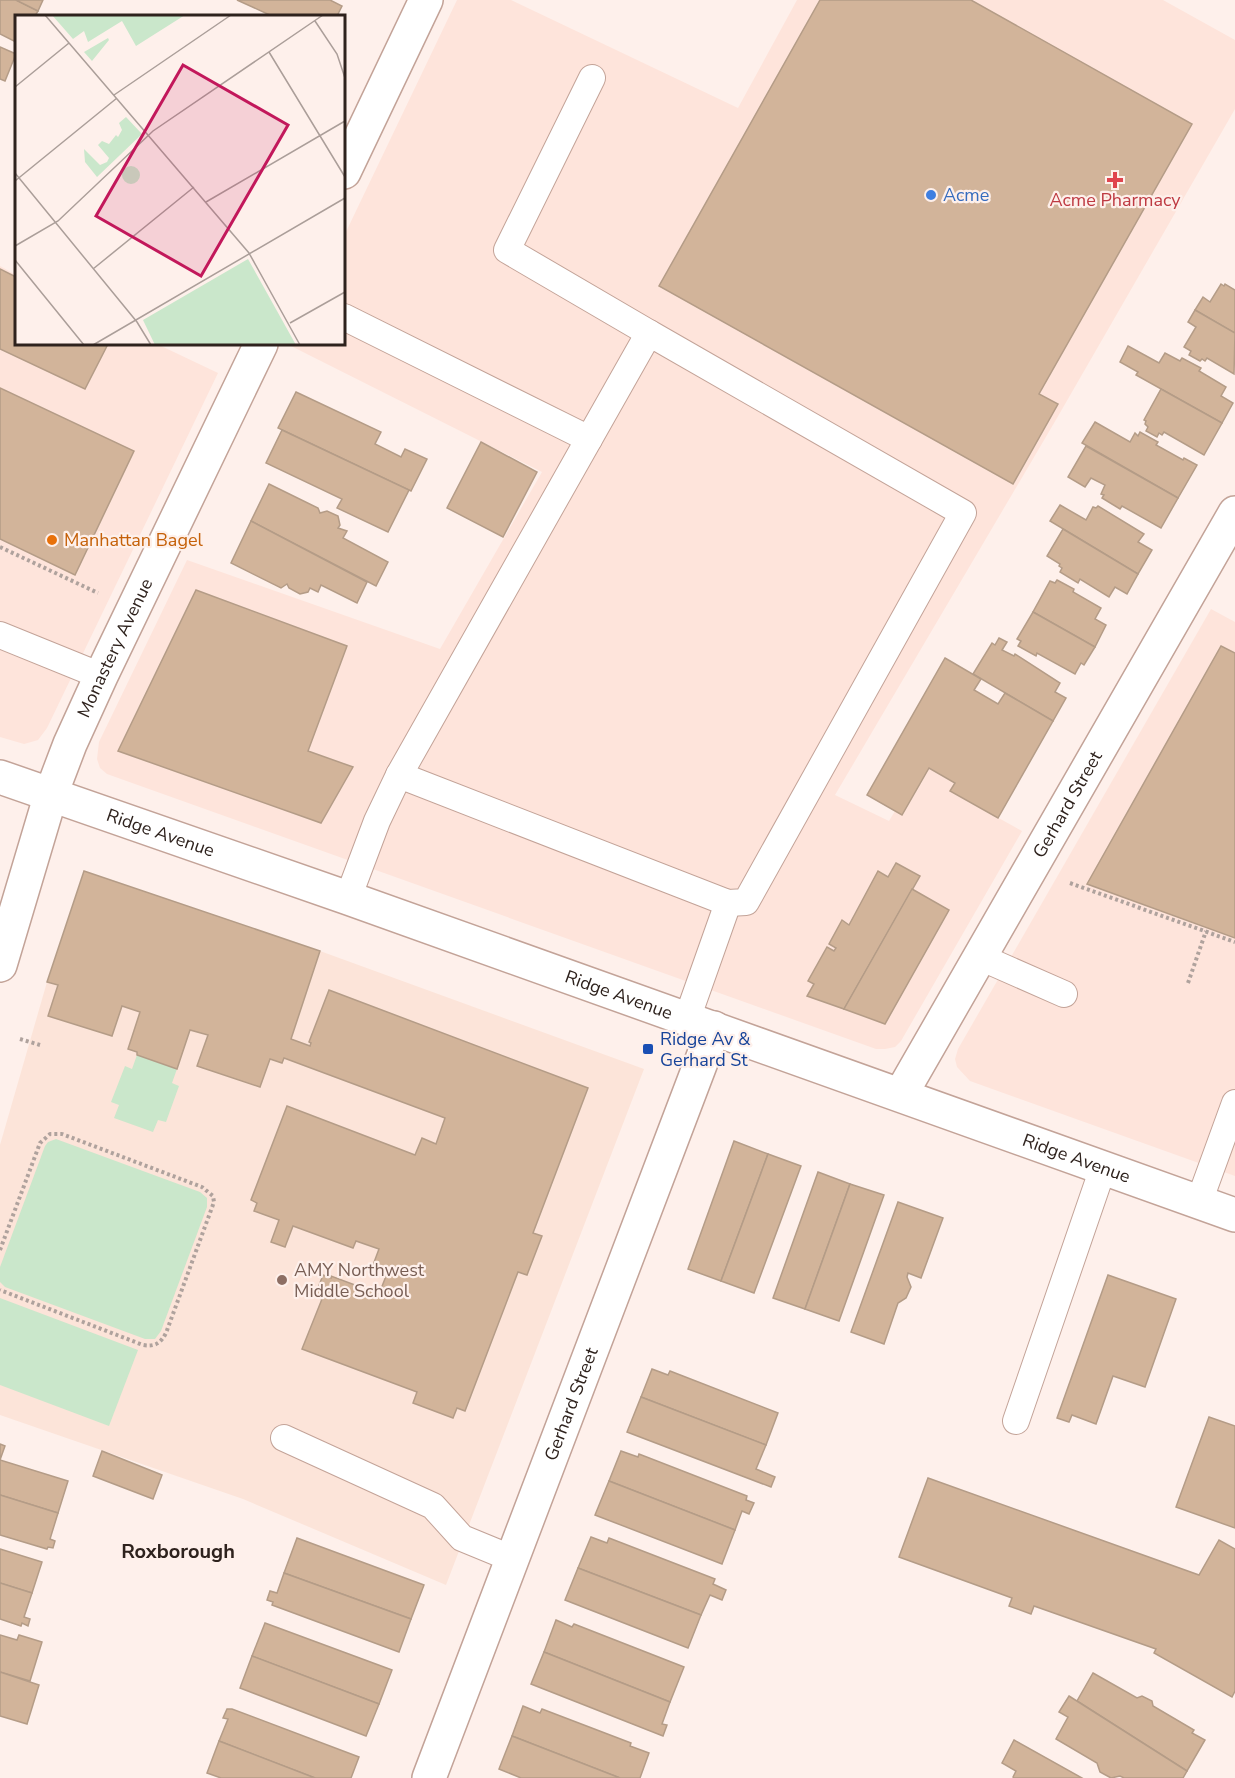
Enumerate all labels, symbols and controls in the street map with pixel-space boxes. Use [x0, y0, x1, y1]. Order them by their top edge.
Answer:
inset map [15, 15, 345, 345]
marker: Acme Pharmacy [1108, 173, 1122, 187]
place label: Acme [943, 183, 989, 207]
marker: Acme [924, 188, 938, 202]
place label: Acme Pharmacy [1049, 188, 1181, 212]
place label: Manhattan Bagel [64, 528, 204, 552]
marker: Manhattan Bagel [45, 533, 59, 547]
street label: Monastery Avenue [72, 574, 158, 722]
street label: Gerhard Street [1027, 746, 1108, 862]
street label: Ridge Avenue [103, 803, 218, 863]
street label: Ridge Avenue [562, 964, 676, 1025]
place label: Ridge Av & Gerhard St [660, 1027, 751, 1072]
marker: Ridge Av & Gerhard St [641, 1042, 655, 1056]
street label: Ridge Avenue [1019, 1128, 1134, 1189]
place label: AMY Northwest Middle School [294, 1258, 425, 1303]
marker: AMY Northwest Middle School [275, 1273, 289, 1287]
street label: Gerhard Street [539, 1343, 604, 1464]
district label: Roxborough [121, 1538, 235, 1565]

